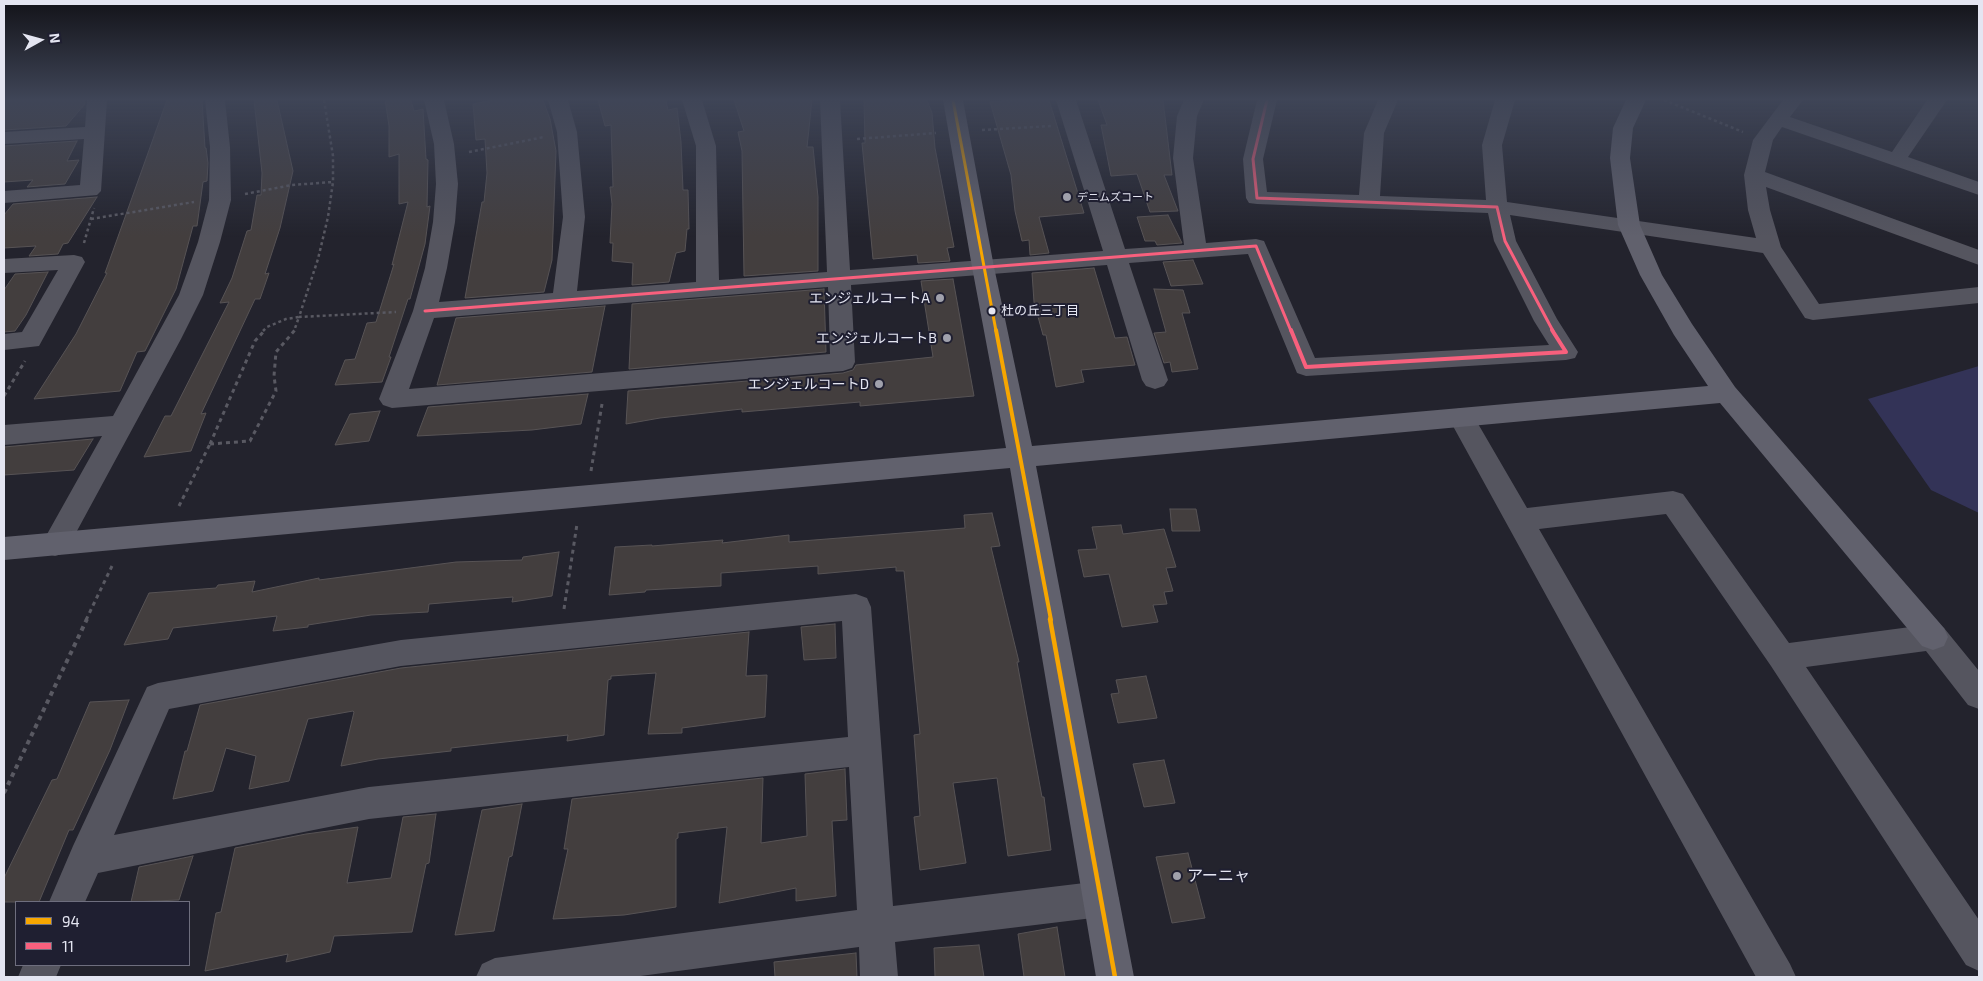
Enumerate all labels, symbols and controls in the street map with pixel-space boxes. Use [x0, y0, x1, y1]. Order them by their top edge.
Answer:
north arrow [15, 15, 65, 65]
text: N [46, 32, 64, 44]
place label: デニムズコート [1077, 190, 1154, 204]
marker: デニムズコート [1061, 191, 1073, 203]
place label: エンジェルコートA [809, 290, 930, 306]
marker: エンジェルコートA [934, 292, 946, 304]
place label: 杜の丘三丁目 [1001, 303, 1079, 319]
marker: 杜の丘三丁目 [987, 306, 997, 316]
place label: エンジェルコートB [816, 330, 937, 346]
marker: エンジェルコートB [941, 332, 953, 344]
place label: エンジェルコートD [748, 376, 869, 392]
marker: エンジェルコートD [873, 378, 885, 390]
place label: アーニャ [1187, 866, 1250, 886]
marker: アーニャ [1171, 870, 1183, 882]
legend [15, 901, 190, 966]
text: 94 [62, 912, 80, 930]
text: 11 [62, 937, 74, 955]

